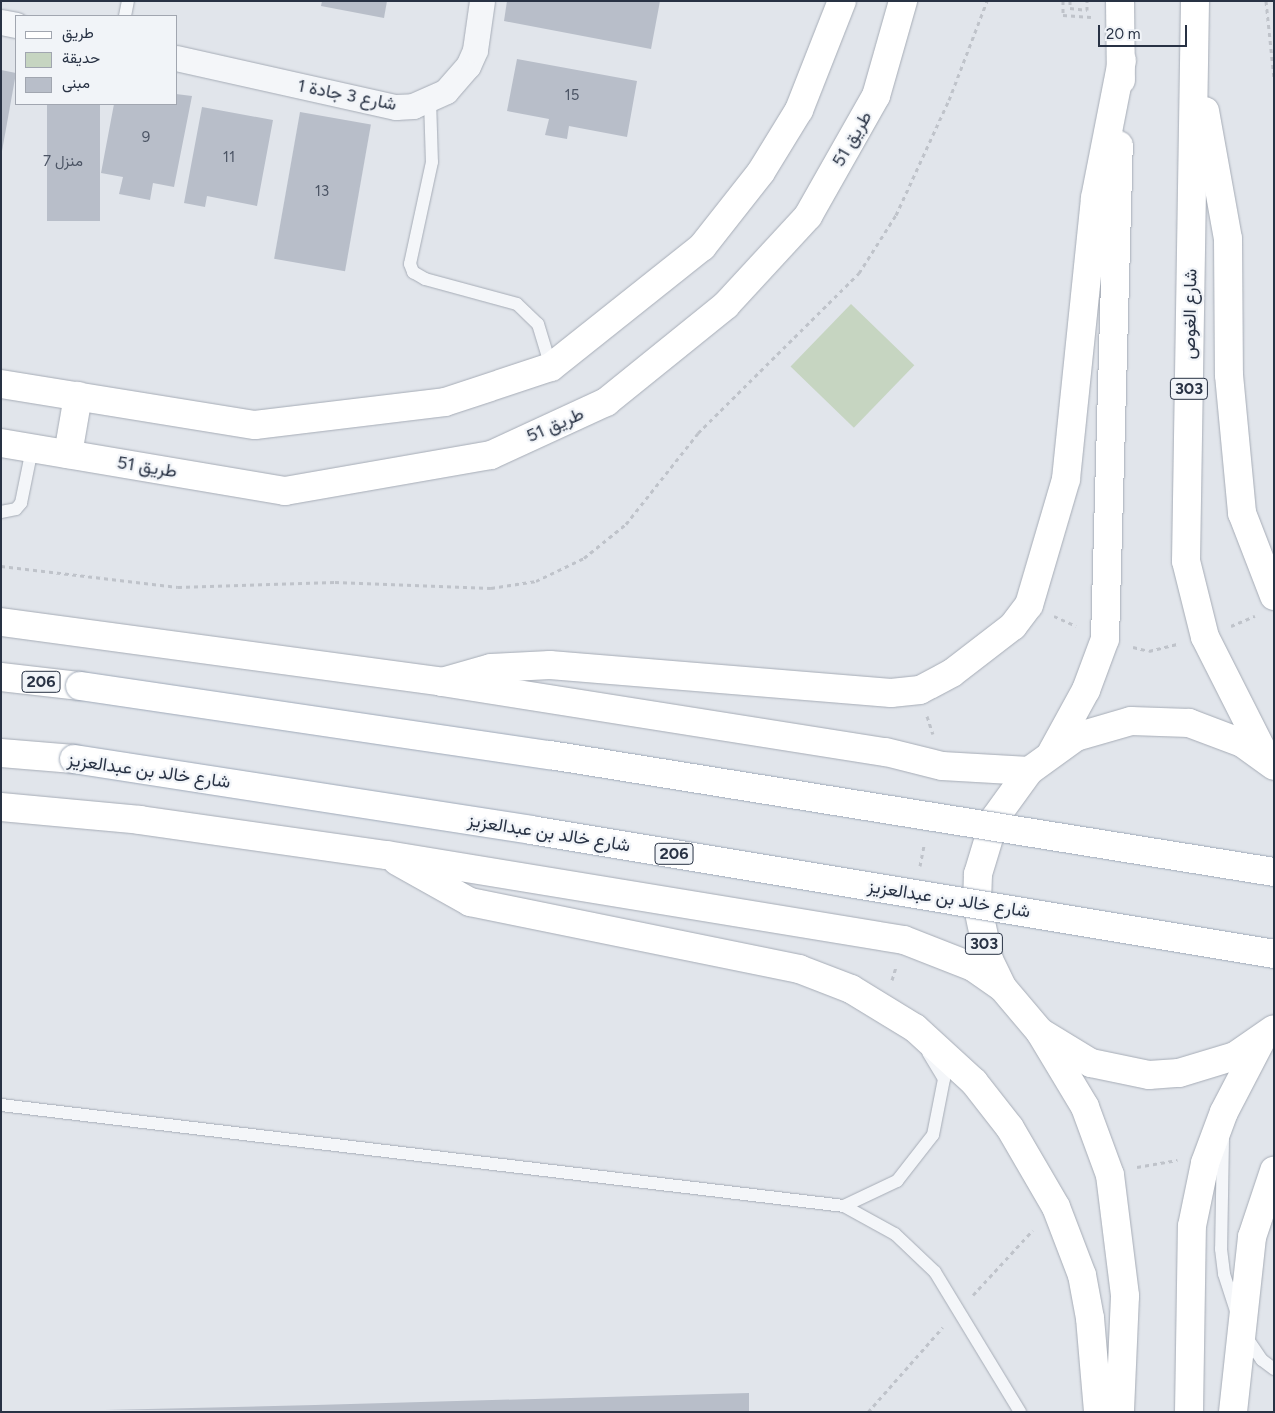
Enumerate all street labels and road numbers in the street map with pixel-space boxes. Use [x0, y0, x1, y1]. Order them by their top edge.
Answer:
street label: شارع 3 جادة 1 [296, 75, 398, 115]
street label: طريق 51 [828, 107, 876, 171]
street label: شارع الغوص [1178, 268, 1202, 360]
road number: 303 [1169, 376, 1209, 402]
street label: طريق 51 [523, 403, 587, 447]
street label: طريق 51 [115, 452, 179, 482]
road number: 206 [21, 669, 61, 696]
street label: شارع خالد بن عبدالعزيز [66, 749, 232, 793]
street label: شارع خالد بن عبدالعزيز [466, 809, 632, 857]
road number: 206 [654, 841, 694, 868]
street label: شارع خالد بن عبدالعزيز [866, 875, 1032, 923]
road number: 303 [964, 931, 1004, 958]

